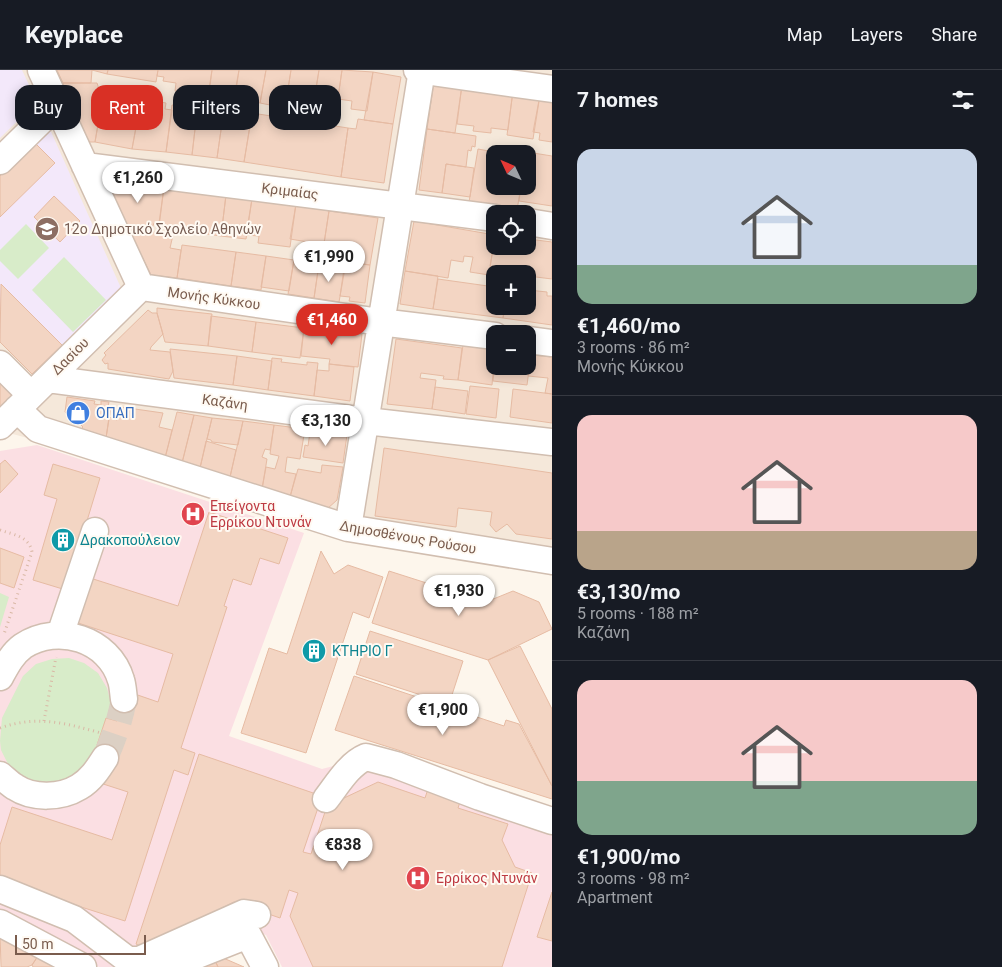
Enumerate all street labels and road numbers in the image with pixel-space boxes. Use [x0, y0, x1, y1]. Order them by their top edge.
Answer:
street label: Κριμαίας [261, 180, 319, 202]
street label: Μονής Κύκκου [167, 284, 261, 312]
street label: Δασίου [48, 334, 92, 378]
street label: Καζάνη [201, 391, 249, 413]
street label: Δημοσθένους Ρούσου [338, 517, 478, 557]

